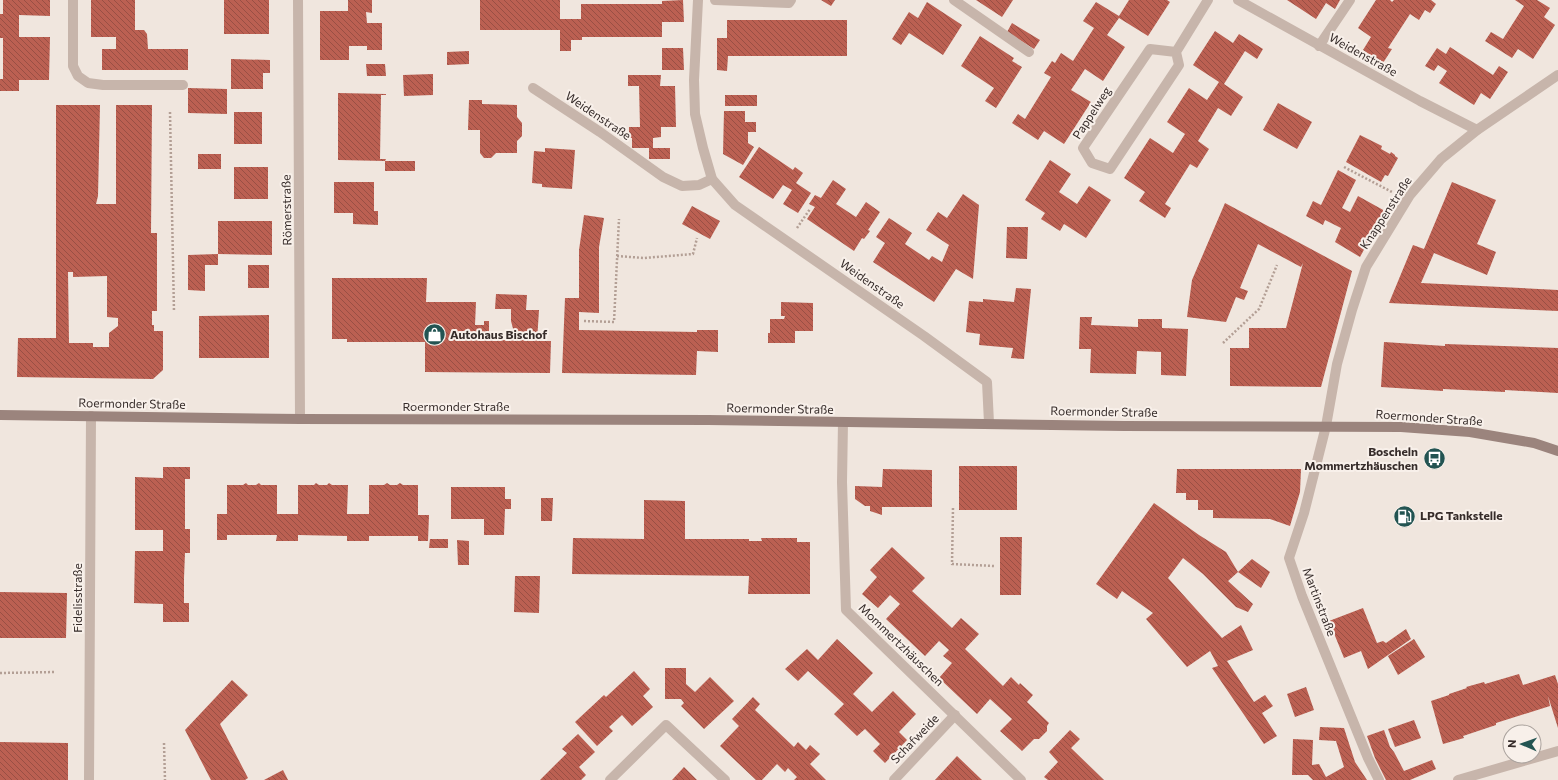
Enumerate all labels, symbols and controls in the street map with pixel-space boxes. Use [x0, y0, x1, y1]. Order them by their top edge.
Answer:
street label: Weidenstraße [1327, 30, 1400, 79]
street label: Pappelweg [1069, 83, 1114, 141]
street label: Weidenstraße [563, 88, 634, 142]
street label: Römerstraße [278, 174, 294, 246]
street label: Knappenstraße [1357, 174, 1414, 251]
street label: Weidenstraße [837, 256, 908, 311]
shop icon: Autohaus Bischof [421, 322, 447, 348]
place label: Autohaus Bischof [450, 327, 547, 341]
street label: Roermonder Straße [78, 395, 186, 411]
street label: Roermonder Straße [402, 399, 510, 413]
street label: Roermonder Straße [726, 400, 834, 416]
street label: Roermonder Straße [1050, 403, 1158, 419]
street label: Roermonder Straße [1375, 406, 1483, 428]
place label: Boscheln Mommertzhäuschen [1304, 444, 1418, 472]
bus stop icon: Boscheln Mommertzhäuschen [1421, 446, 1447, 472]
fuel station icon: LPG Tankstelle [1392, 503, 1418, 529]
place label: LPG Tankstelle [1420, 508, 1503, 522]
street label: Fidelisstraße [70, 563, 84, 633]
street label: Martinstraße [1300, 565, 1339, 638]
street label: Mommertzhäuschen [856, 600, 947, 689]
street label: Schafweide [887, 711, 941, 766]
north arrow [1502, 724, 1542, 764]
text: N [1505, 739, 1518, 748]

